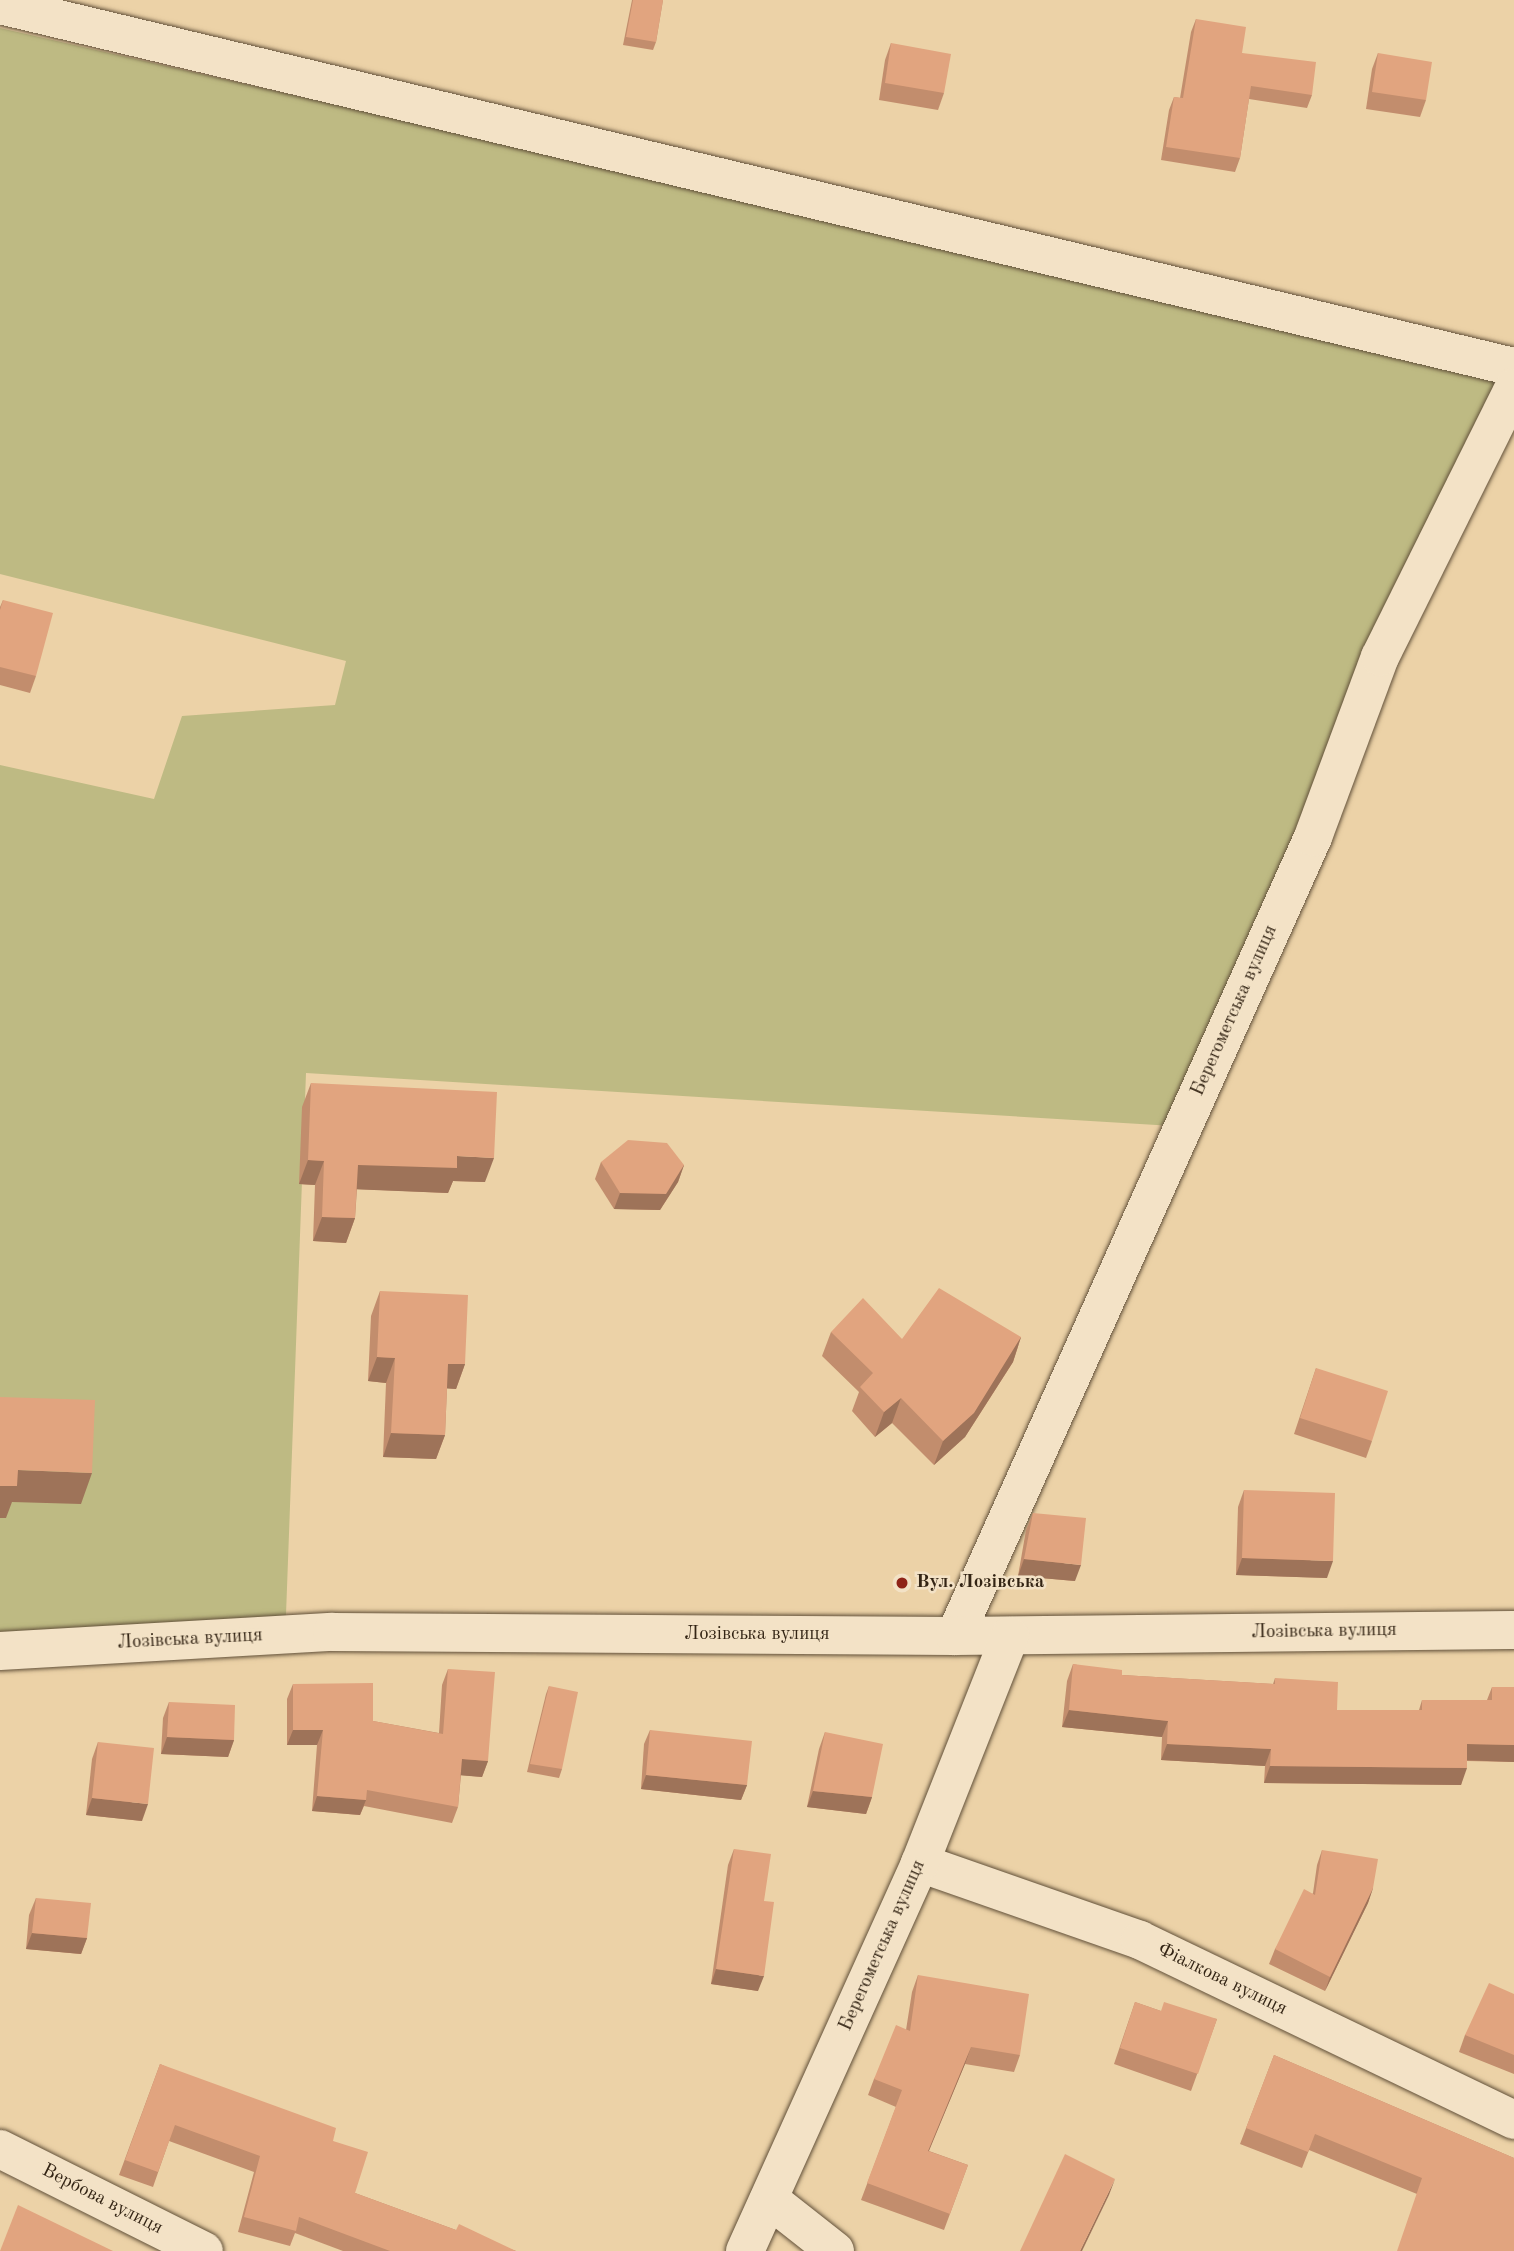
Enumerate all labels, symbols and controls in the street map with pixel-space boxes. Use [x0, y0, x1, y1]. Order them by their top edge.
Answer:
street label: Берегометська вулиця [1187, 922, 1283, 1100]
place label: Вул. Лозівська [916, 1572, 1044, 1594]
marker: Вул. Лозівська [894, 1575, 910, 1591]
street label: Лозівська вулиця [1251, 1619, 1397, 1645]
street label: Лозівська вулиця [684, 1624, 830, 1646]
street label: Лозівська вулиця [117, 1625, 263, 1655]
street label: Берегометська вулиця [835, 1857, 931, 2035]
street label: Фіалкова вулиця [1154, 1939, 1290, 2021]
street label: Вербова вулиця [38, 2160, 166, 2240]

